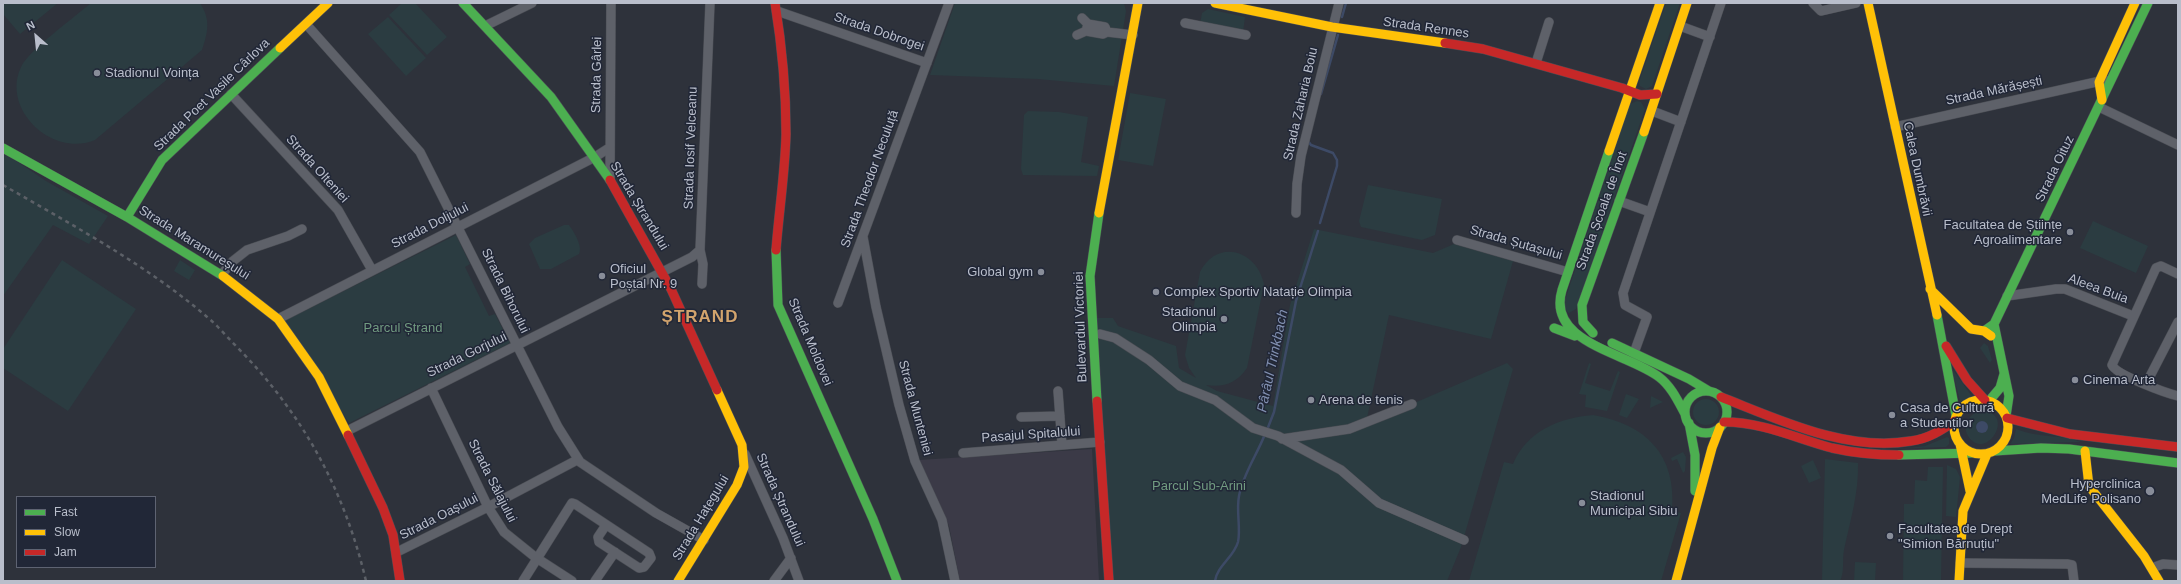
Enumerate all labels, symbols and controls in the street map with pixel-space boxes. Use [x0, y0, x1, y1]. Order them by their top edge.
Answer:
street label: Strada Dobrogei [832, 9, 926, 55]
street label: Strada Rennes [1382, 14, 1470, 42]
north arrow [16, 16, 56, 56]
text: N [24, 18, 37, 32]
street label: Strada Poet Vasile Cârlova [151, 36, 273, 154]
street label: Strada Gârlei [589, 37, 605, 113]
street label: Strada Zaharia Boiu [1280, 46, 1322, 162]
place label: Stadionul Voința [105, 65, 199, 81]
marker: Stadionul Voința [92, 68, 102, 78]
street label: Strada Mărășești [1944, 73, 2044, 109]
street label: Strada Iosif Velceanu [681, 86, 701, 210]
street label: Strada Theodor Neculuță [838, 108, 902, 250]
street label: Calea Dumbrăvii [1899, 120, 1935, 218]
street label: Strada Olteniei [282, 132, 352, 206]
street label: Strada Oituz [2032, 133, 2078, 205]
street label: Strada Școala de Înot [1573, 150, 1631, 272]
street label: Strada Ștrandului [606, 159, 672, 253]
street label: Strada Doljului [389, 200, 471, 252]
street label: Strada Maramureșului [136, 203, 252, 283]
place label: Facultatea de Științe Agroalimentare [1943, 217, 2062, 248]
street label: Strada Șutașului [1468, 222, 1564, 264]
marker: Facultatea de Științe Agroalimentare [2065, 227, 2075, 237]
street label: Strada Bihorului [478, 246, 532, 336]
place label: Oficiul Poștal Nr. 9 [610, 261, 677, 292]
place label: Global gym [967, 264, 1033, 280]
marker: Global gym [1036, 267, 1046, 277]
marker: Oficiul Poștal Nr. 9 [597, 271, 607, 281]
street label: Bulevardul Victoriei [1071, 271, 1091, 383]
street label: Aleea Buia [2066, 271, 2130, 307]
place label: Complex Sportiv Natație Olimpia [1164, 284, 1352, 300]
marker: Complex Sportiv Natație Olimpia [1151, 287, 1161, 297]
street label: Strada Moldovei [784, 296, 836, 388]
place label: Stadionul Olimpia [1162, 304, 1216, 335]
district label: ȘTRAND [662, 307, 738, 327]
water label: Pârâul Trinkbach [1254, 308, 1292, 414]
marker: Stadionul Olimpia [1219, 314, 1229, 324]
park label: Parcul Ștrand [364, 320, 442, 336]
street label: Strada Gorjului [425, 329, 509, 381]
street label: Strada Munteniei [895, 359, 935, 457]
place label: Cinema Arta [2083, 372, 2155, 388]
marker: Cinema Arta [2070, 375, 2080, 385]
place label: Arena de tenis [1319, 392, 1403, 408]
marker: Arena de tenis [1306, 395, 1316, 405]
place label: Casa de Cultură a Studenților [1900, 400, 1994, 431]
marker: Casa de Cultură a Studenților [1887, 410, 1897, 420]
street label: Pasajul Spitalului [981, 424, 1081, 446]
street label: Strada Sălajului [464, 437, 520, 525]
street label: Strada Ștrandului [752, 451, 808, 549]
street label: Strada Hațegului [669, 472, 733, 564]
place label: Hyperclinica MedLife Polisano [2041, 476, 2141, 507]
park label: Parcul Sub-Arini [1152, 478, 1246, 494]
marker: Hyperclinica MedLife Polisano [2144, 485, 2156, 497]
place label: Stadionul Municipal Sibiu [1590, 488, 1677, 519]
street label: Strada Oașului [397, 491, 481, 543]
legend [16, 496, 156, 568]
marker: Stadionul Municipal Sibiu [1577, 498, 1587, 508]
text: Fast [54, 505, 77, 519]
place label: Facultatea de Drept "Simion Bărnuțiu" [1898, 521, 2012, 552]
text: Slow [54, 525, 80, 539]
marker: Facultatea de Drept "Simion Bărnuțiu" [1885, 531, 1895, 541]
text: Jam [54, 545, 77, 559]

